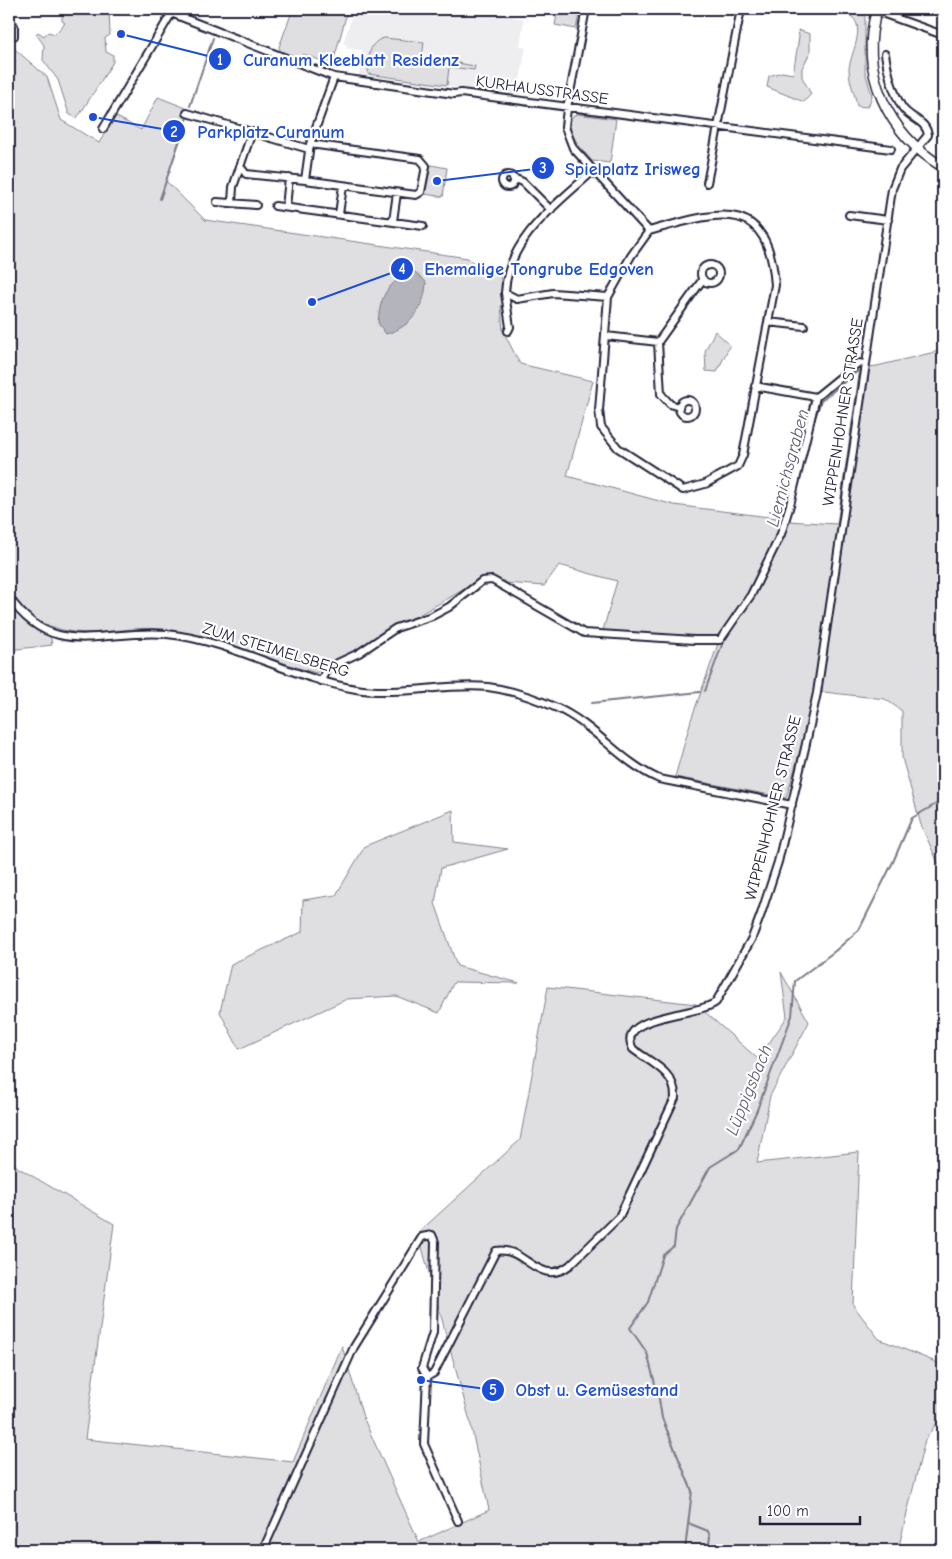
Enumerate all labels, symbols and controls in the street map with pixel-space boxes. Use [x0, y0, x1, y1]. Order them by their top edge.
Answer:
callout: Curanum Kleeblatt Residenz [208, 43, 469, 76]
text: Curanum Kleeblatt Residenz [243, 50, 459, 71]
text: 1 [217, 51, 223, 69]
street label: KURHAUSSTRASSE [475, 72, 610, 108]
callout: Parkplatz Curanum [162, 115, 354, 148]
text: Parkplatz Curanum [197, 122, 345, 143]
text: 2 [170, 123, 178, 141]
callout: Spielplatz Irisweg [530, 152, 711, 185]
text: 3 [539, 159, 547, 177]
text: Spielplatz Irisweg [565, 159, 701, 180]
callout: Ehemalige Tongrube Edgoven [389, 253, 664, 286]
text: Ehemalige Tongrube Edgoven [424, 259, 654, 280]
text: 4 [398, 260, 406, 278]
street label: WIPPENHOHNER STRASSE [819, 316, 867, 507]
water label: Liemichsgraben [762, 407, 814, 529]
street label: ZUM STEIMELSBERG [200, 619, 352, 681]
street label: WIPPENHOHNER STRASSE [741, 713, 805, 902]
water label: Lüppigsbach [721, 1042, 777, 1138]
callout: Obst u. Gemüsestand [481, 1373, 689, 1406]
text: Obst u. Gemüsestand [515, 1380, 679, 1401]
text: 5 [489, 1381, 497, 1399]
scale bar [760, 1494, 860, 1526]
text: 100 m [767, 1502, 809, 1520]

